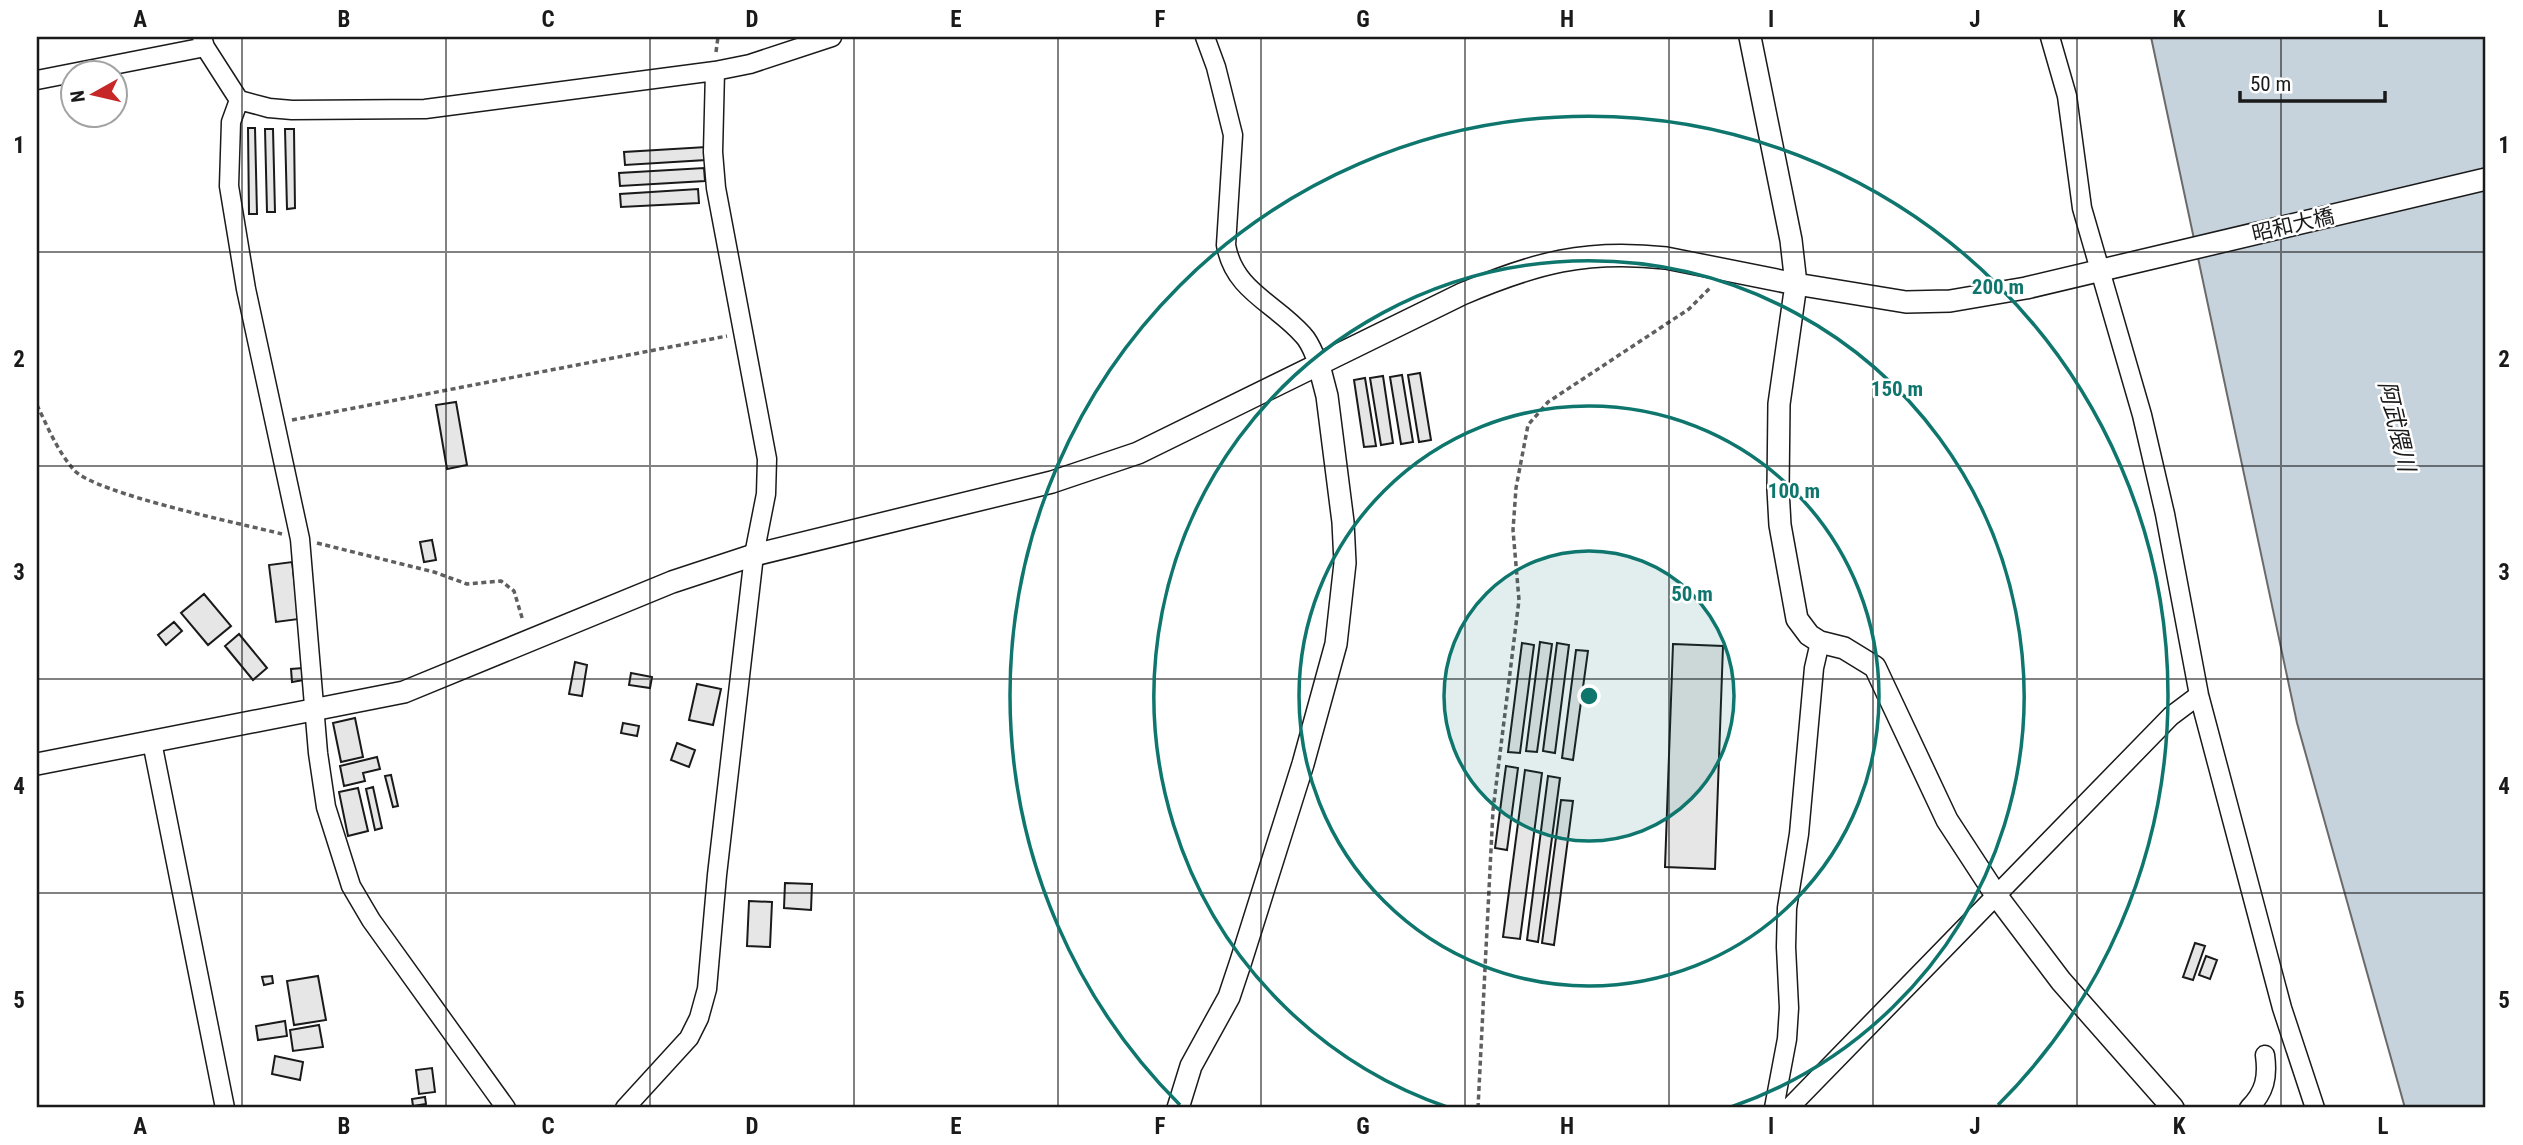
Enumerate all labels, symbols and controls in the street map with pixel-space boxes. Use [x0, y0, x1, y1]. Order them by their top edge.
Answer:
text: A [133, 6, 147, 33]
text: B [338, 6, 350, 33]
text: C [541, 6, 555, 33]
text: D [746, 6, 759, 33]
text: E [950, 6, 962, 33]
text: F [1155, 6, 1166, 33]
text: G [1356, 6, 1370, 33]
text: H [1560, 6, 1574, 33]
text: I [1768, 6, 1774, 33]
text: J [1969, 6, 1981, 33]
text: K [2173, 6, 2186, 33]
text: L [2377, 6, 2389, 33]
north arrow [60, 60, 130, 130]
scale bar [2240, 60, 2385, 104]
text: 50 m [2250, 72, 2291, 96]
text: N [65, 89, 90, 104]
text: 1 [13, 132, 25, 159]
text: 1 [2498, 132, 2510, 159]
street label: 昭和大橋 [2249, 204, 2337, 246]
text: 200 m [1972, 275, 2024, 299]
text: 2 [13, 346, 25, 373]
text: 2 [2498, 346, 2510, 373]
text: 150 m [1871, 377, 1923, 401]
water label: 阿武隈川 [2373, 378, 2421, 477]
text: 100 m [1768, 479, 1820, 503]
text: 3 [13, 559, 25, 586]
text: 3 [2498, 559, 2510, 586]
text: 50 m [1671, 582, 1713, 606]
centre of rings [1577, 684, 1601, 708]
text: 4 [13, 773, 25, 800]
text: 4 [2498, 773, 2510, 800]
text: 5 [13, 987, 25, 1014]
text: 5 [2498, 987, 2510, 1014]
text: A [133, 1113, 147, 1140]
text: B [338, 1113, 350, 1140]
text: C [541, 1113, 555, 1140]
text: D [746, 1113, 759, 1140]
text: E [950, 1113, 962, 1140]
text: F [1155, 1113, 1166, 1140]
text: G [1356, 1113, 1370, 1140]
text: H [1560, 1113, 1574, 1140]
text: I [1768, 1113, 1774, 1140]
text: J [1969, 1113, 1981, 1140]
text: K [2173, 1113, 2186, 1140]
text: L [2377, 1113, 2389, 1140]

